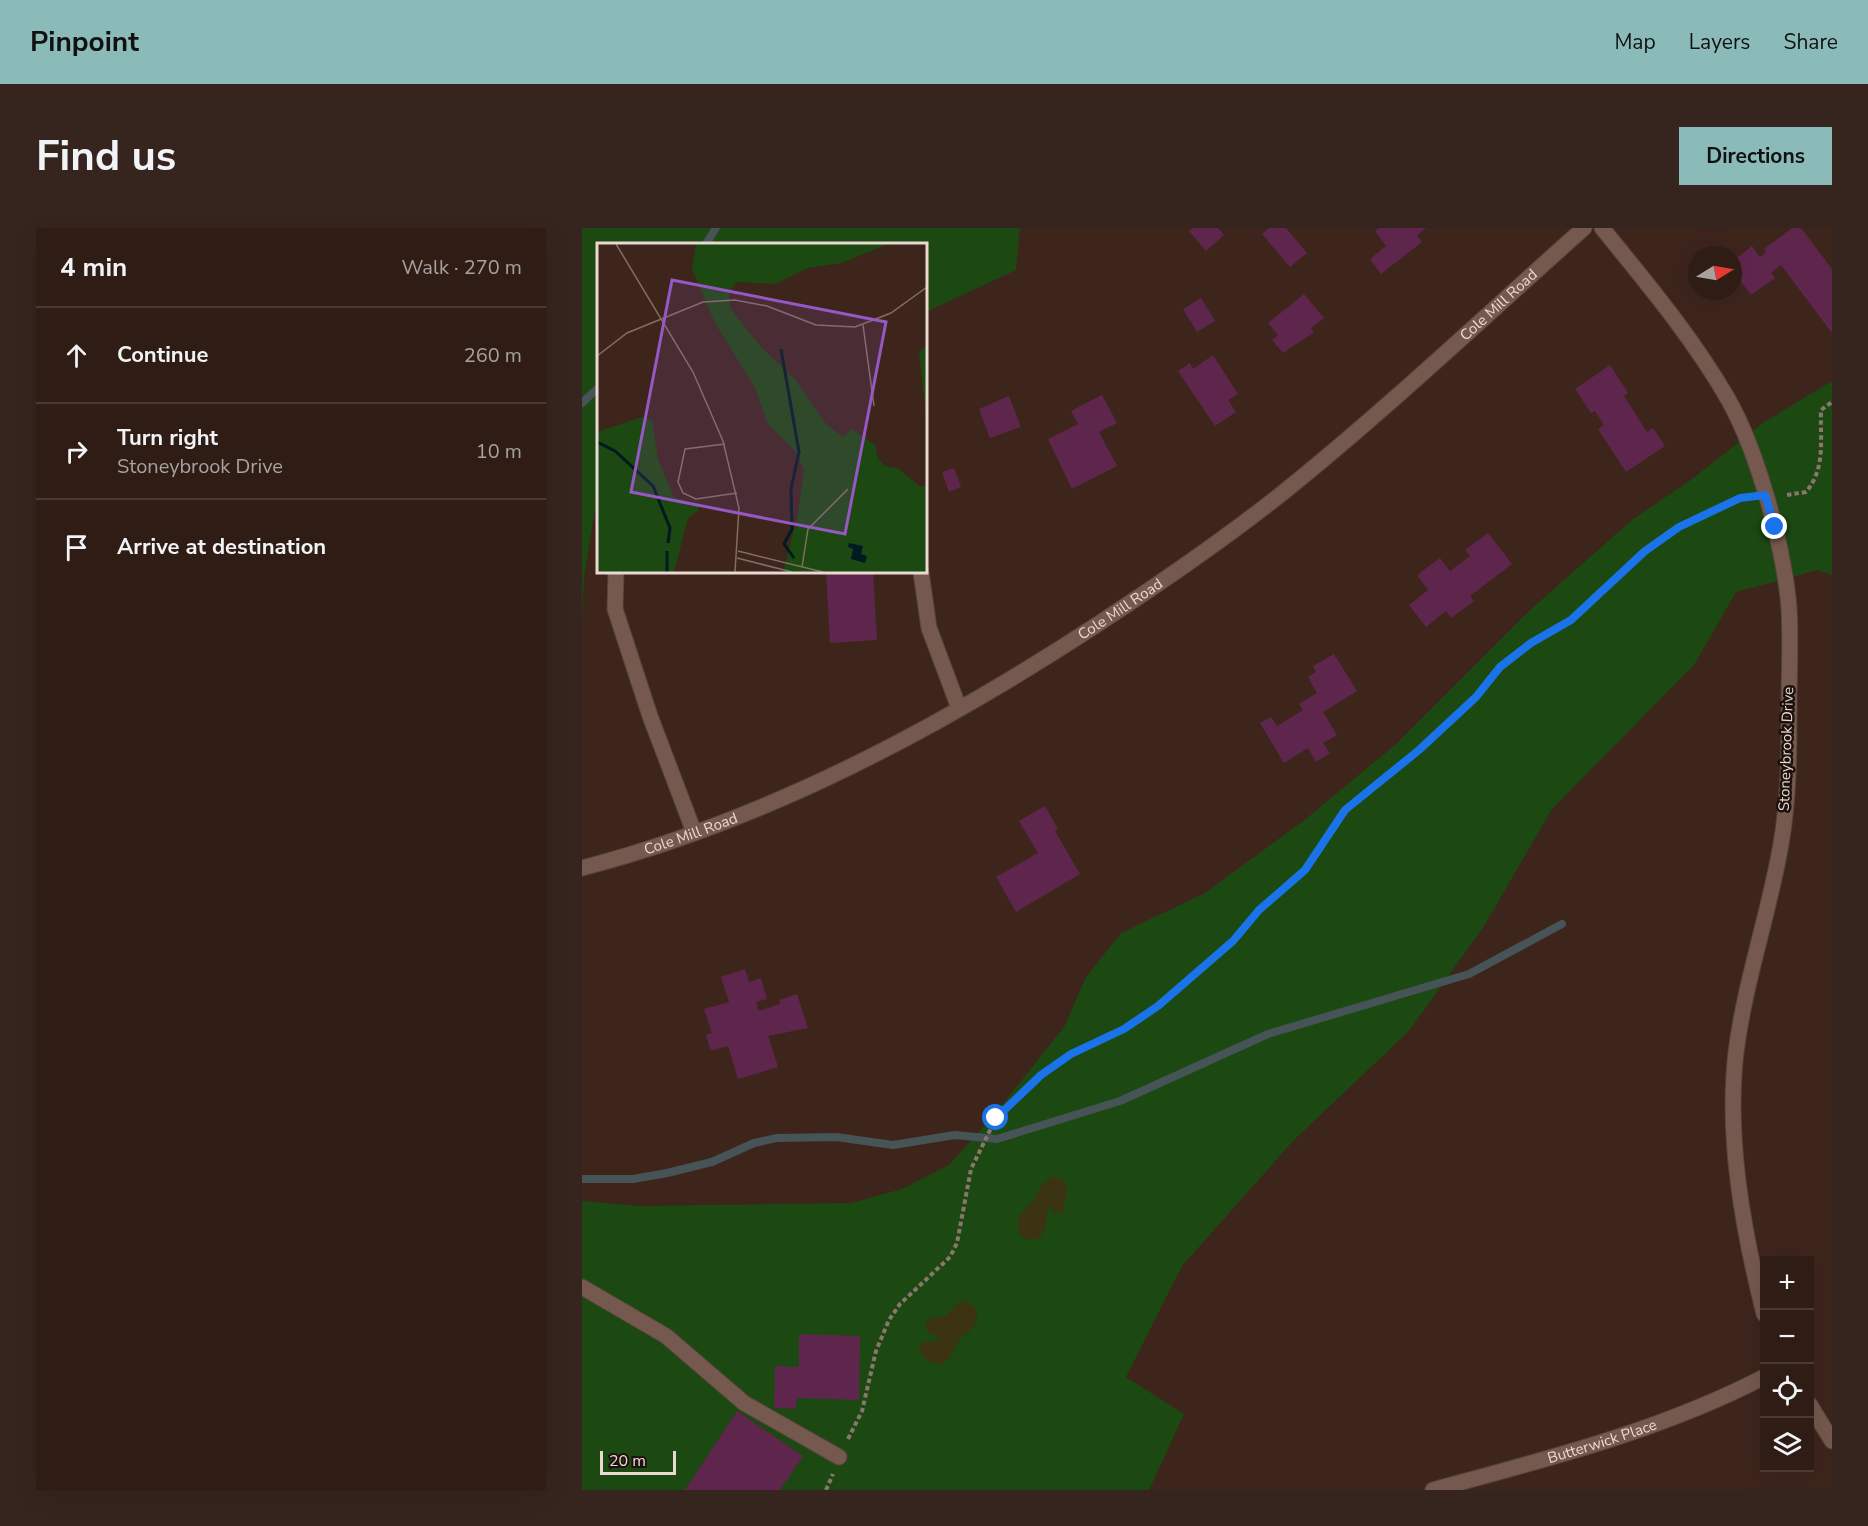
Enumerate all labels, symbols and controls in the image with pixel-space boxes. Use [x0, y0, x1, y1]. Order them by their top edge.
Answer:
text: Pinpoint [30, 23, 139, 61]
text: Map [1614, 28, 1656, 56]
text: Layers [1689, 28, 1750, 56]
text: Share [1783, 28, 1838, 56]
button: Directions [1679, 127, 1832, 185]
text: Find us [36, 128, 176, 185]
inset map [597, 243, 927, 573]
north arrow [1688, 246, 1742, 300]
text: 4 min [60, 250, 127, 285]
text: Walk · 270 m [402, 254, 522, 281]
street label: Cole Mill Road [1455, 265, 1542, 345]
icon: ahead [60, 339, 93, 372]
text: Continue [117, 340, 208, 370]
text: 260 m [464, 342, 522, 369]
text: Turn right [117, 423, 218, 453]
icon: right [60, 435, 93, 468]
text: 10 m [476, 438, 522, 465]
text: Stoneybrook Drive [117, 453, 283, 480]
route end [1761, 513, 1787, 539]
icon: arrive [60, 531, 93, 564]
text: Arrive at destination [117, 532, 326, 562]
street label: Cole Mill Road [1074, 574, 1167, 645]
street label: Stoneybrook Drive [1774, 686, 1798, 812]
street label: Cole Mill Road [641, 808, 740, 860]
route start [982, 1104, 1008, 1130]
map controls [1760, 1256, 1814, 1472]
button: + [1760, 1256, 1814, 1310]
button: − [1760, 1310, 1814, 1364]
button: locate [1760, 1364, 1814, 1418]
street label: Butterwick Place [1545, 1414, 1660, 1468]
button: layers [1760, 1418, 1814, 1472]
scale bar [600, 1448, 676, 1476]
text: 20 m [609, 1450, 646, 1472]

